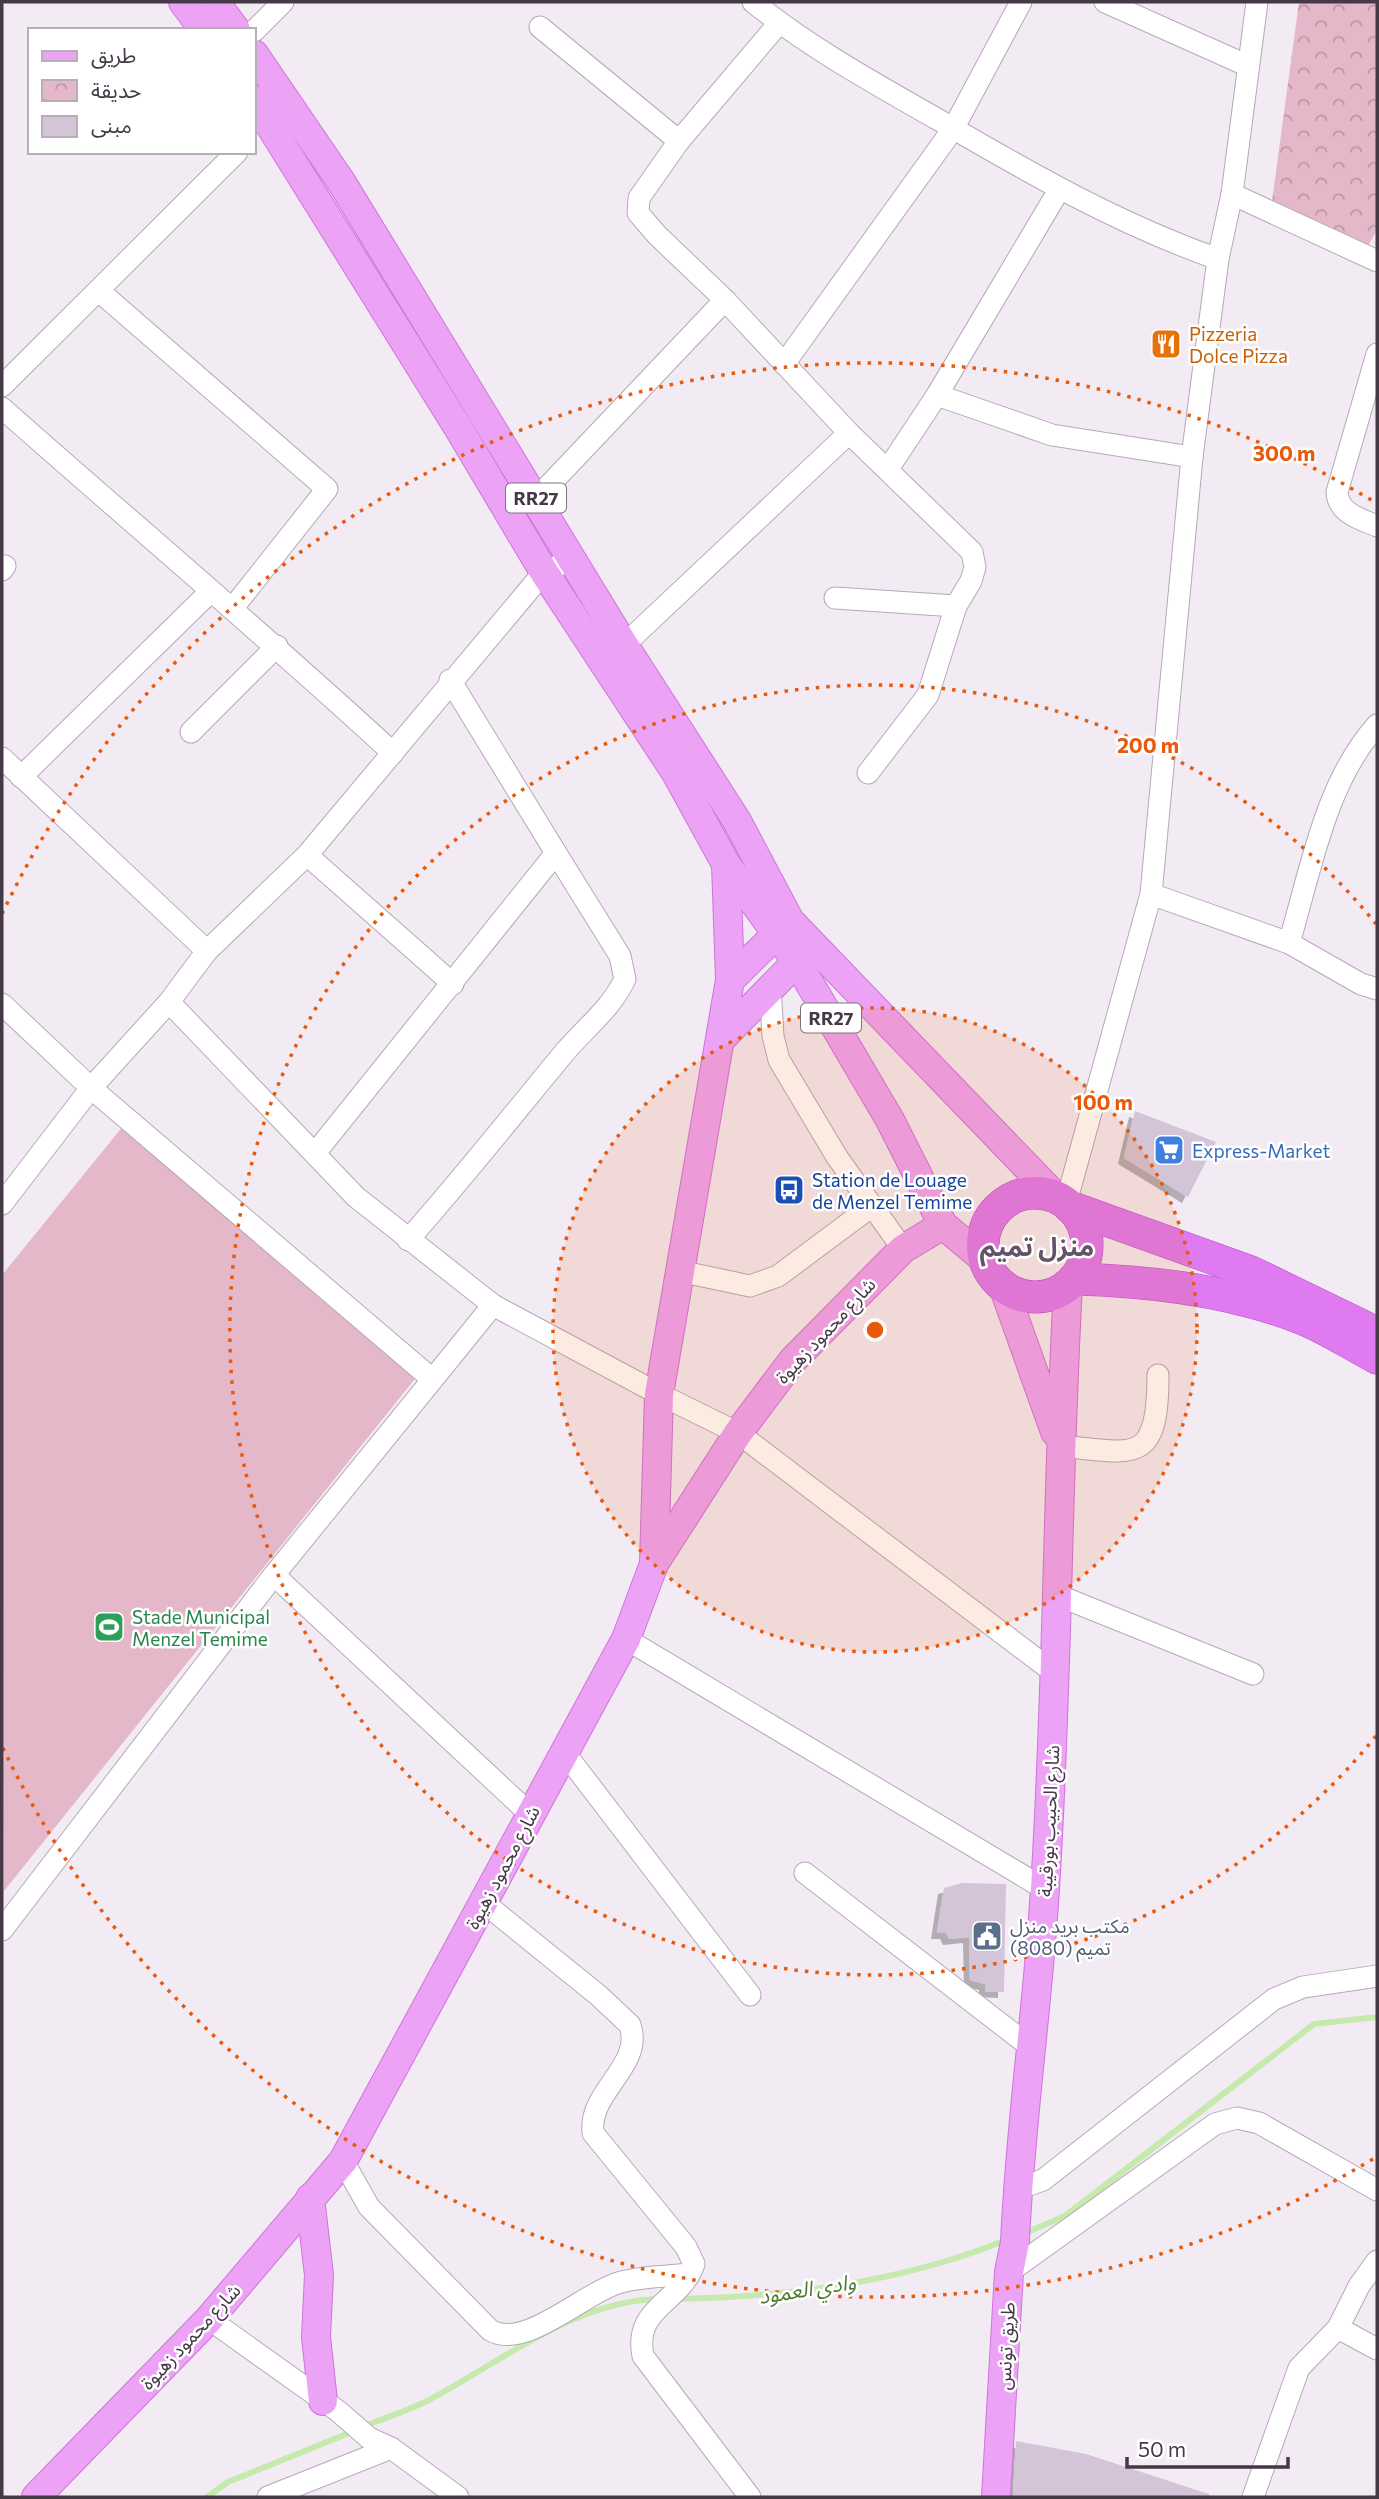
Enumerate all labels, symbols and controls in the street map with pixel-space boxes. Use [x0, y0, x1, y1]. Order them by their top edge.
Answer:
legend [28, 28, 256, 154]
text: طريق [91, 42, 136, 69]
text: حديقة [91, 77, 141, 102]
text: مبنى [91, 112, 132, 138]
place label: Pizzeria Dolce Pizza [1189, 322, 1288, 367]
restaurant icon: Pizzeria Dolce Pizza [1149, 327, 1183, 361]
text: 300 m [1253, 440, 1315, 465]
road number: RR27 [506, 484, 566, 512]
text: 200 m [1117, 732, 1179, 757]
road number: RR27 [801, 1003, 861, 1032]
text: 100 m [1073, 1089, 1133, 1114]
supermarket icon: Express-Market [1152, 1133, 1186, 1167]
place label: Express-Market [1192, 1139, 1330, 1162]
place label: Station de Louage de Menzel Temime [812, 1168, 972, 1213]
bus stop icon: Station de Louage de Menzel Temime [772, 1173, 806, 1207]
district label: منزل تميم [980, 1230, 1094, 1267]
street label: شارع محمود زهيوة [770, 1272, 882, 1390]
centre of rings [863, 1318, 887, 1342]
place label: Stade Municipal Menzel Temime [132, 1605, 270, 1650]
sports icon: Stade Municipal Menzel Temime [92, 1610, 126, 1644]
street label: شارع الحبيب بورقيبة [1033, 1744, 1066, 1898]
street label: شارع محمود زهيوة [460, 1801, 547, 1934]
place label: مكتب بريد منزل تميم (8080) [1010, 1914, 1130, 1963]
public building icon: مكتب بريد منزل تميم (8080) [970, 1919, 1004, 1953]
water label: وادي العمود [757, 2268, 858, 2313]
street label: شارع محمود زهيوة [135, 2278, 247, 2396]
street label: طريق تونس [991, 2301, 1020, 2391]
scale bar [1127, 2426, 1288, 2470]
text: 50 m [1138, 2436, 1186, 2461]

